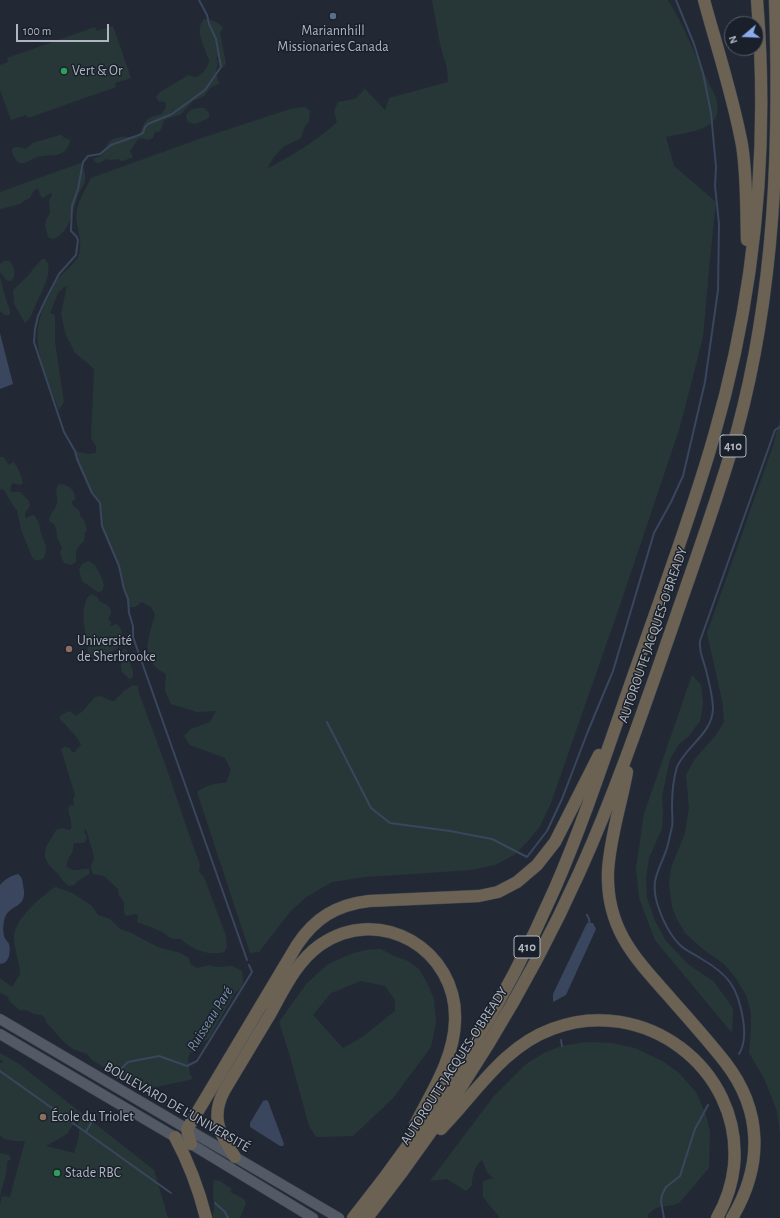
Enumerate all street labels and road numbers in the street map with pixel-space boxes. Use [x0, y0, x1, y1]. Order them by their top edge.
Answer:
road number: 410 [720, 435, 746, 457]
street label: AUTOROUTE JACQUES-O'BREADY [615, 545, 691, 725]
road number: 410 [514, 936, 540, 958]
street label: AUTOROUTE JACQUES-O'BREADY [397, 984, 511, 1148]
street label: BOULEVARD DE L'UNIVERSITÉ [101, 1058, 253, 1156]

